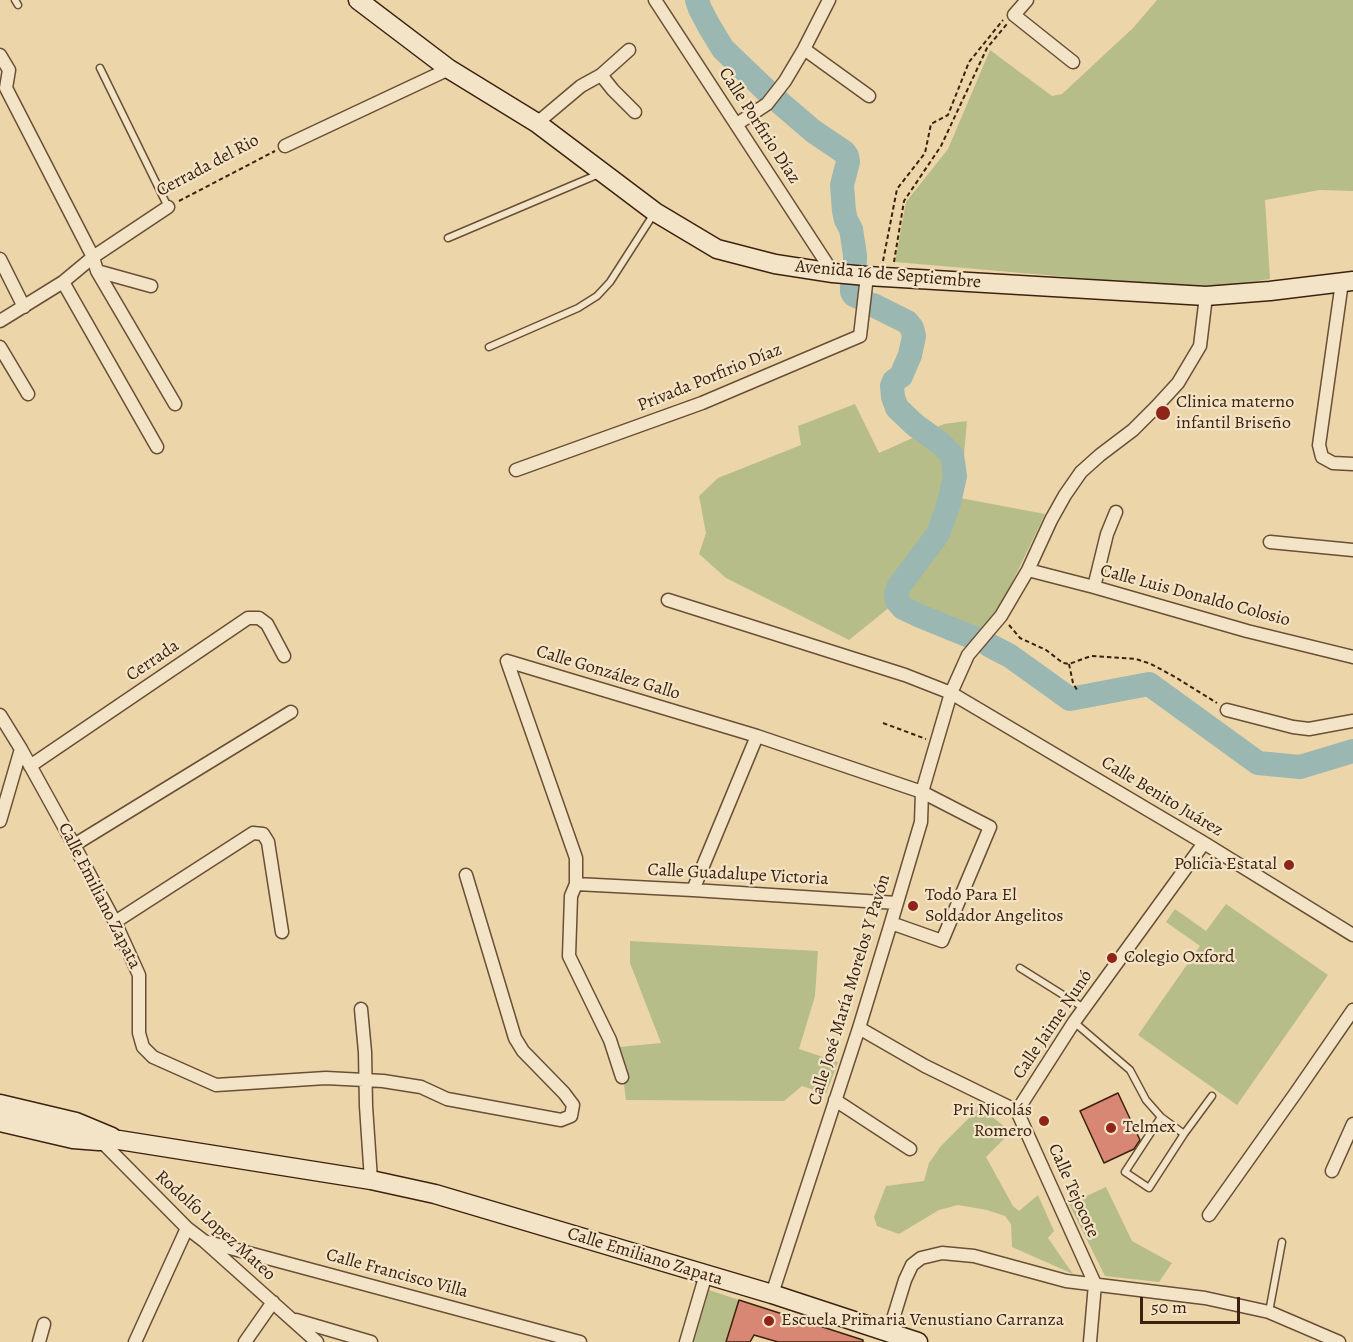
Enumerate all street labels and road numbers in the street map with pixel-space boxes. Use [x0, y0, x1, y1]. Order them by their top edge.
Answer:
street label: Calle Porfirio Díaz [713, 64, 805, 188]
street label: Cerrada del Rio [153, 130, 263, 202]
street label: Avenida 16 de Septiembre [794, 256, 982, 294]
street label: Privada Porfirio Díaz [635, 339, 785, 417]
street label: Calle Luis Donaldo Colosio [1098, 560, 1292, 632]
street label: Cerrada [122, 636, 184, 686]
street label: Calle González Gallo [533, 641, 683, 705]
street label: Calle Benito Juárez [1097, 752, 1227, 842]
street label: Calle Emiliano Zapata [53, 819, 145, 973]
street label: Calle Guadalupe Victoria [647, 859, 829, 891]
street label: Calle José María Morelos Y Pavón [804, 872, 896, 1108]
street label: Calle Jaime Nunó [1009, 966, 1097, 1084]
street label: Calle Tejocote [1043, 1141, 1103, 1241]
street label: Rodolfo Lopez Mateo [150, 1166, 280, 1286]
street label: Calle Emiliano Zapata [565, 1223, 725, 1291]
street label: Calle Francisco Villa [324, 1245, 470, 1303]

